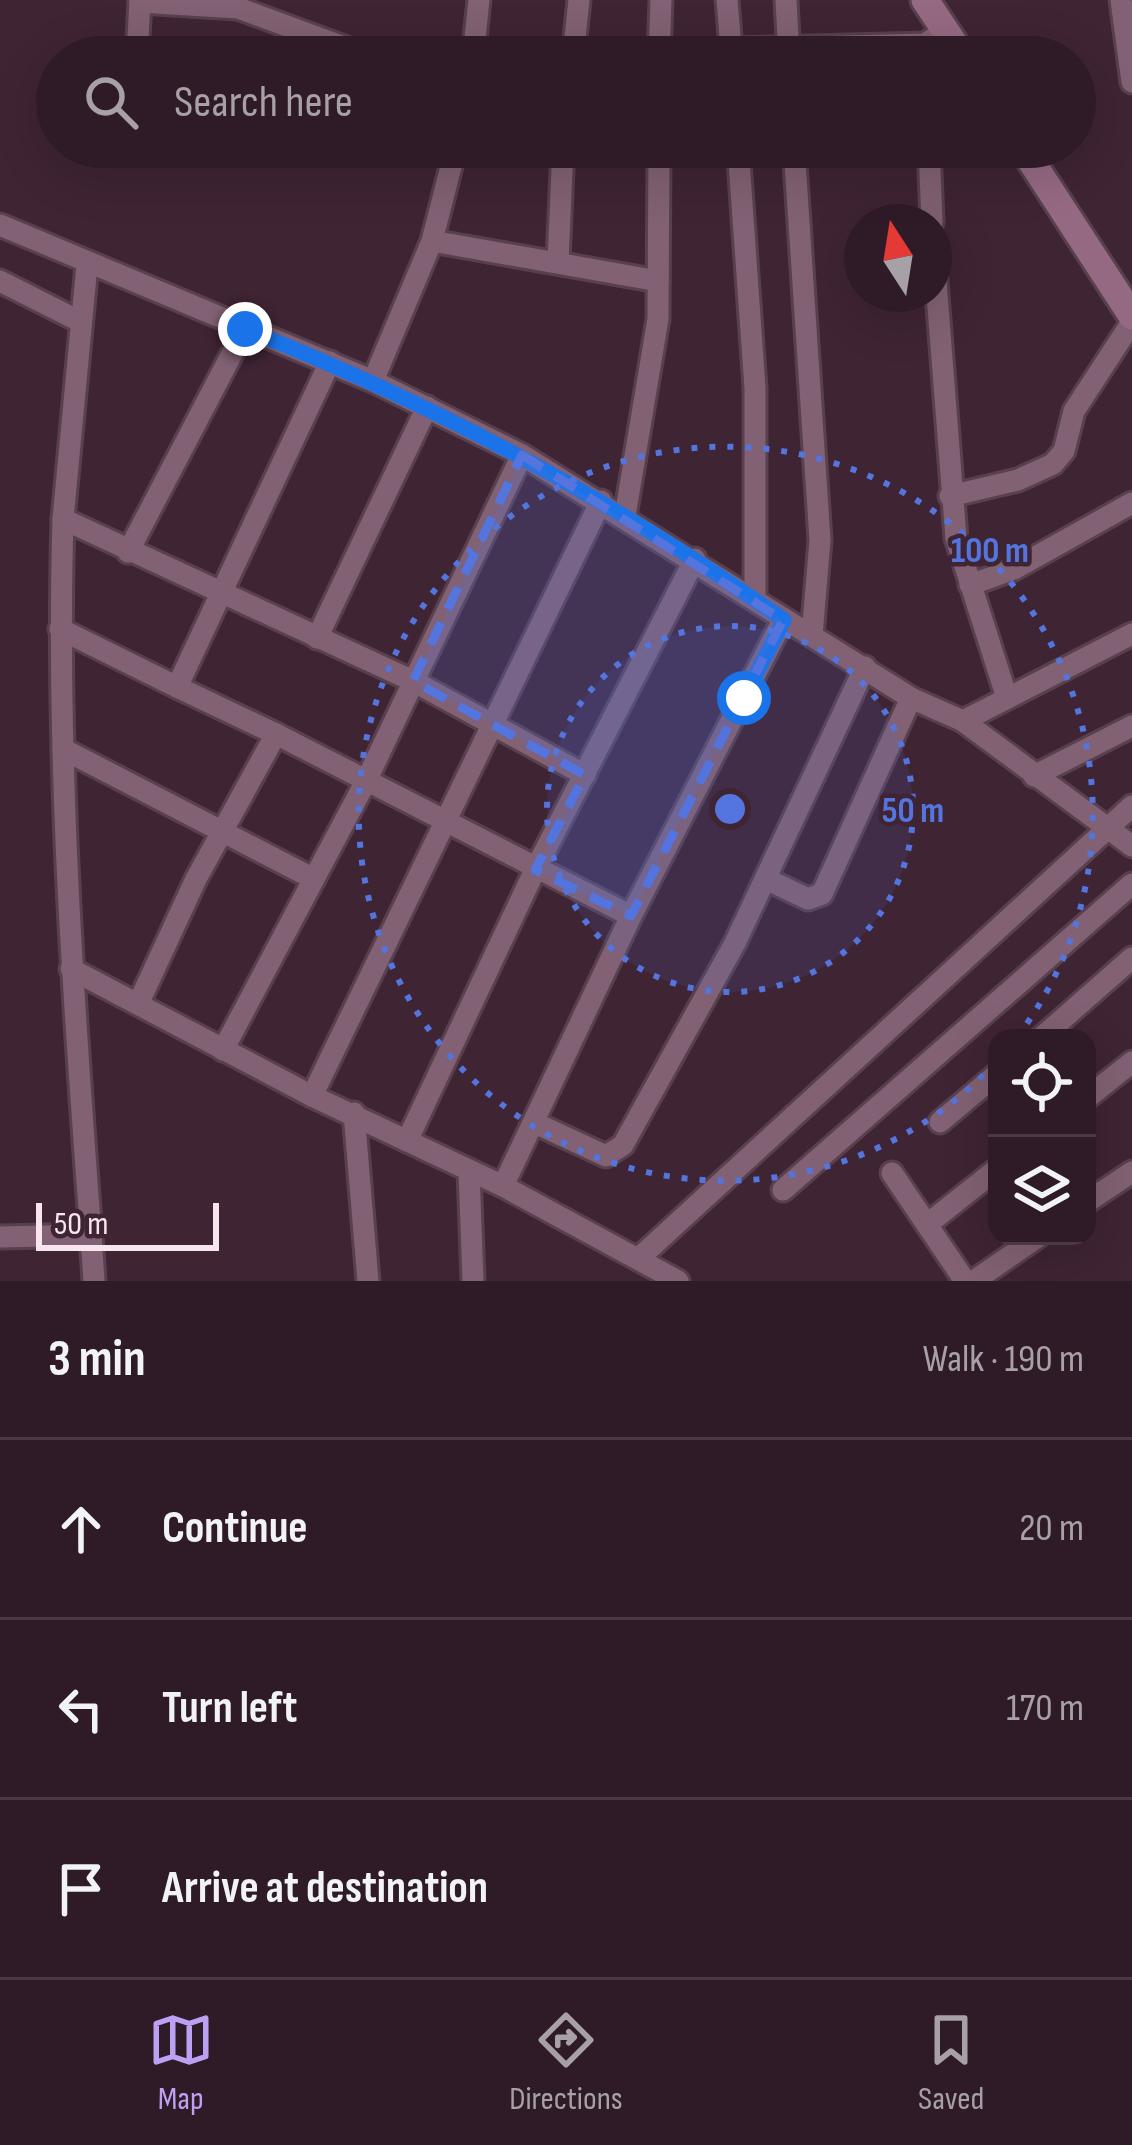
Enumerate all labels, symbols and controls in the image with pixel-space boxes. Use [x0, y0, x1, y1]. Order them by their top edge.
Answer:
search box [36, 36, 1096, 168]
icon: search [78, 69, 144, 135]
text: Search here [174, 75, 353, 130]
north arrow [844, 204, 952, 312]
route end [218, 302, 272, 356]
text: 100 m [951, 530, 1029, 573]
route start [717, 671, 771, 725]
centre of rings [709, 788, 751, 830]
text: 50 m [882, 790, 944, 833]
map controls [988, 1029, 1096, 1245]
button: locate [988, 1029, 1096, 1137]
button: layers [988, 1137, 1096, 1245]
scale bar [36, 1197, 219, 1250]
text: 50 m [54, 1204, 108, 1244]
text: 3 min [48, 1329, 146, 1390]
text: Walk · 190 m [923, 1336, 1084, 1383]
icon: ahead [48, 1496, 114, 1562]
text: Continue [162, 1501, 308, 1556]
text: 20 m [1019, 1505, 1084, 1552]
icon: left [48, 1676, 114, 1742]
text: Turn left [162, 1681, 297, 1736]
text: 170 m [1006, 1685, 1084, 1732]
icon: arrive [48, 1856, 114, 1922]
text: Arrive at destination [162, 1861, 488, 1916]
tab: Map [148, 2007, 214, 2119]
tab: Directions [509, 2007, 623, 2119]
tab: Saved [918, 2007, 984, 2119]

